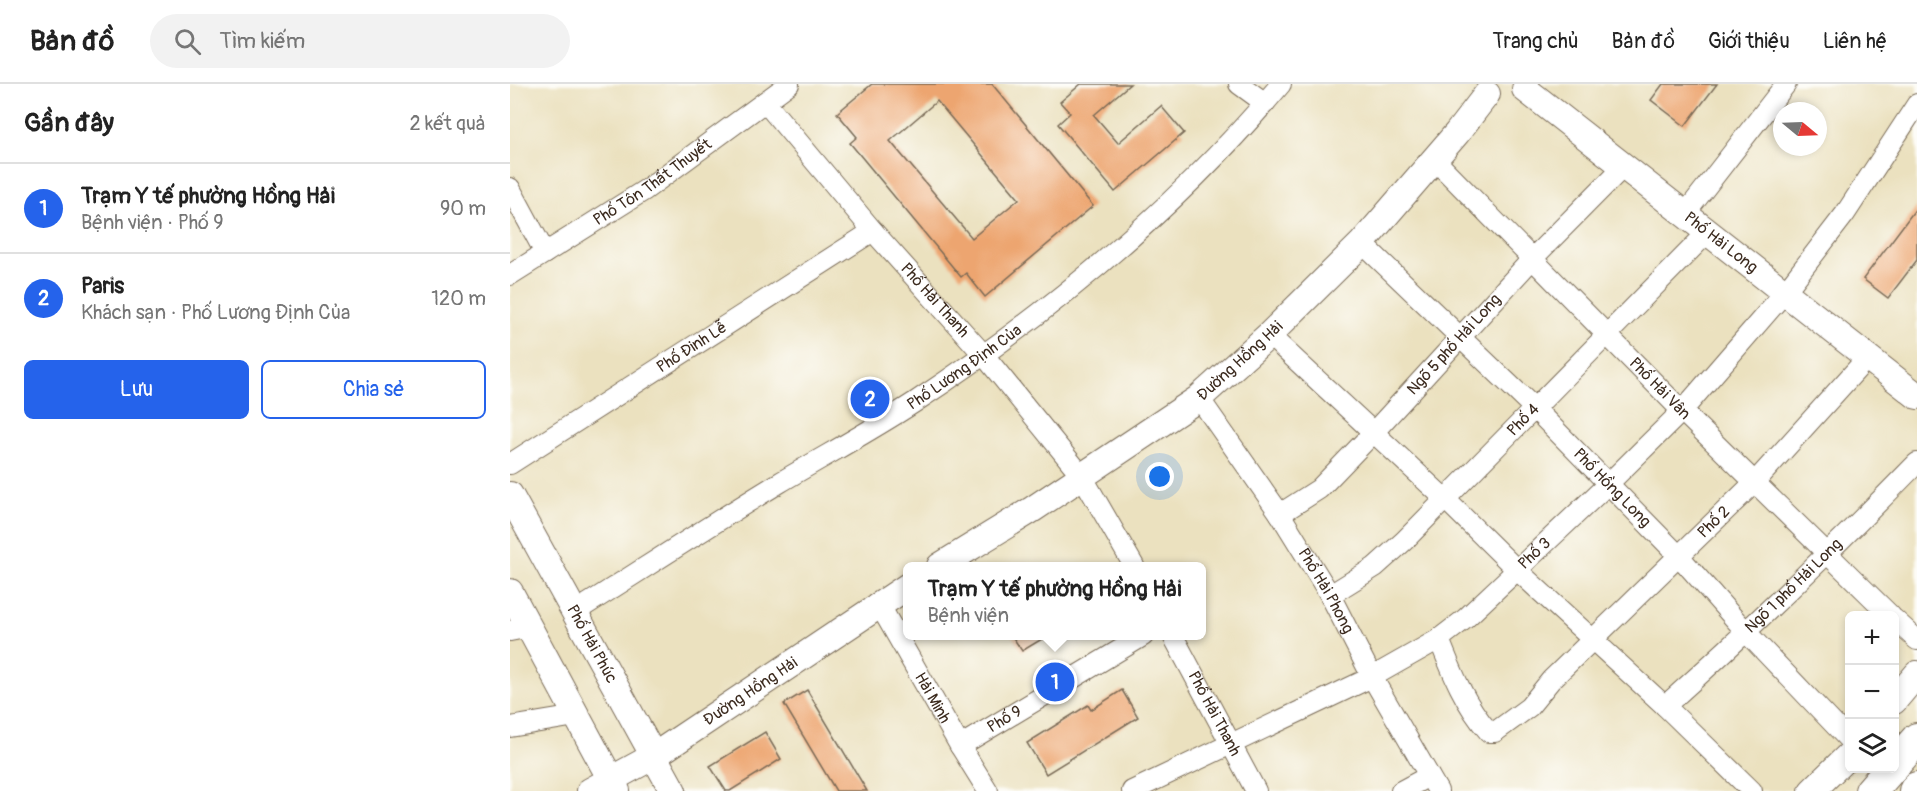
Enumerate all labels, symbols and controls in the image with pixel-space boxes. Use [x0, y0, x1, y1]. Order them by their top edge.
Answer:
search box [150, 14, 570, 68]
text: Bản đồ [30, 24, 114, 59]
icon: search [171, 25, 204, 58]
text: Tìm kiếm [219, 27, 305, 55]
text: Trang chủ [1493, 28, 1579, 55]
text: Bản đồ [1612, 28, 1675, 55]
text: Giới thiệu [1708, 28, 1790, 55]
text: Liên hệ [1823, 28, 1887, 55]
north arrow [1773, 102, 1827, 156]
text: Gần đây [24, 107, 114, 139]
text: 2 kết quả [409, 111, 486, 136]
street label: Phố Tôn Thất Thuyết [589, 134, 716, 230]
text: Trạm Y tế phường Hồng Hải [81, 182, 335, 210]
text: 1 [40, 196, 47, 221]
text: 90 m [440, 196, 486, 221]
street label: Phố Hải Long [1680, 208, 1762, 278]
text: Bệnh viện · Phố 9 [81, 210, 224, 235]
street label: Phố Hải Thanh [896, 259, 973, 342]
text: Paris [81, 272, 124, 300]
text: 2 [38, 286, 49, 311]
text: 120 m [431, 286, 486, 311]
street label: Ngõ 5 phố Hải Long [1403, 290, 1505, 399]
text: Khách sạn · Phố Lương Định Của [81, 300, 350, 325]
street label: Phố Đinh Lễ [653, 317, 731, 377]
street label: Đường Hồng Hải [1193, 317, 1287, 405]
street label: Phố Lương Định Của [903, 320, 1026, 414]
street label: Phố Hải Vân [1625, 353, 1695, 424]
button: Lưu [24, 360, 249, 419]
button: Chia sẻ [261, 360, 486, 419]
pin: 2 [850, 376, 890, 422]
street label: Phố 4 [1503, 399, 1544, 440]
street label: Phố Hồng Long [1569, 444, 1655, 531]
your location [1145, 462, 1174, 491]
street label: Phố 2 [1693, 502, 1734, 542]
street label: Phố 3 [1514, 533, 1555, 574]
street label: Ngõ 1 phố Hải Long [1741, 534, 1846, 637]
street label: Phố Hải Phong [1293, 544, 1358, 637]
popup [903, 562, 1206, 640]
text: Trạm Y tế phường Hồng Hải [928, 575, 1181, 603]
street label: Phố Hải Phúc [562, 601, 622, 686]
text: Bệnh viện [928, 603, 1009, 628]
map controls [1845, 611, 1899, 773]
button: + [1845, 611, 1899, 665]
street label: Đường Hồng Hải [699, 653, 802, 730]
pin: 1 [1036, 660, 1074, 704]
button: − [1845, 665, 1899, 719]
street label: Phố Hải Thanh [1184, 668, 1245, 759]
street label: Hải Minh [910, 669, 955, 727]
street label: Phố 9 [984, 701, 1026, 737]
button: layers [1845, 719, 1899, 773]

